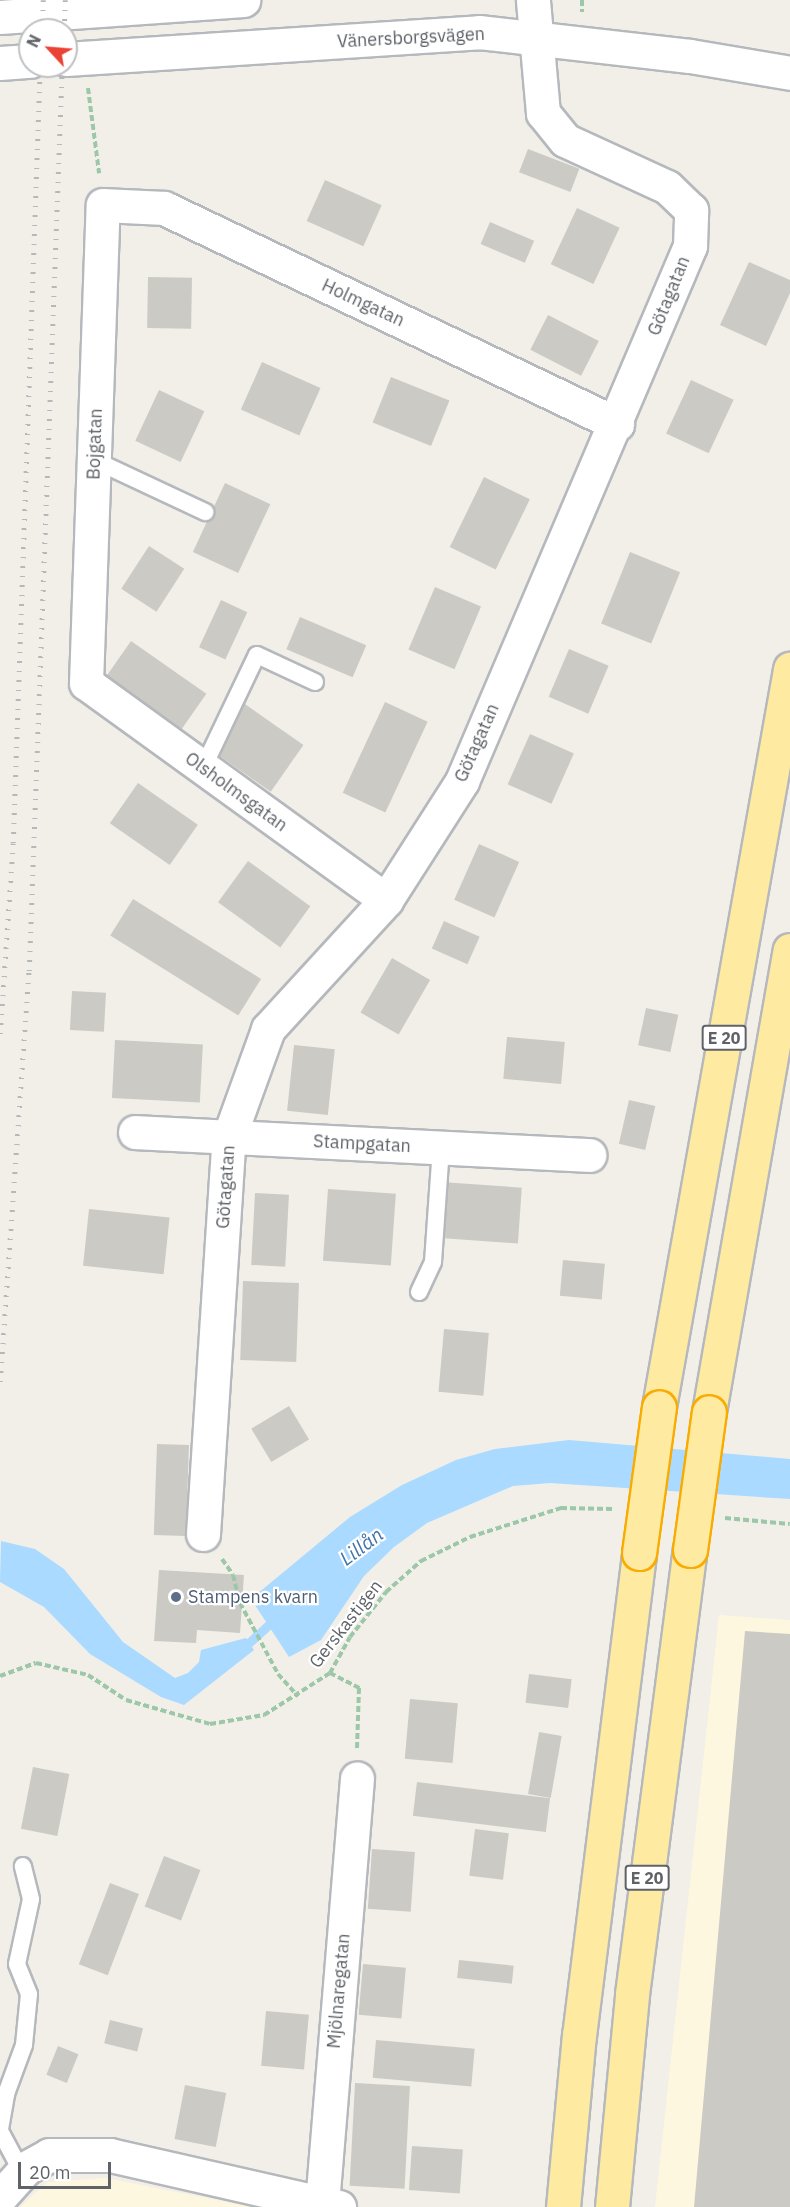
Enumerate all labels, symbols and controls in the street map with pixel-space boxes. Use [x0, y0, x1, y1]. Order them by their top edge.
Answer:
north arrow [18, 18, 78, 78]
street label: Vänersborgsvägen [337, 23, 485, 53]
text: N [22, 31, 45, 51]
street label: Götagatan [643, 253, 695, 339]
street label: Holmgatan [318, 274, 408, 332]
street label: Bojgatan [83, 408, 107, 480]
street label: Götagatan [450, 700, 504, 786]
street label: Olsholmsgatan [181, 748, 291, 836]
road number: E 20 [702, 1025, 746, 1051]
street label: Stampgatan [313, 1131, 411, 1157]
street label: Götagatan [212, 1144, 240, 1230]
water label: Lillån [334, 1522, 388, 1570]
street label: Gerskastigen [305, 1576, 387, 1672]
place label: Stampens kvarn [188, 1586, 318, 1608]
marker: Stampens kvarn [169, 1590, 183, 1604]
road number: E 20 [624, 1865, 670, 1891]
street label: Mjölnaregatan [323, 1933, 355, 2049]
scale bar [21, 2150, 114, 2188]
text: 20 m [29, 2161, 71, 2184]

